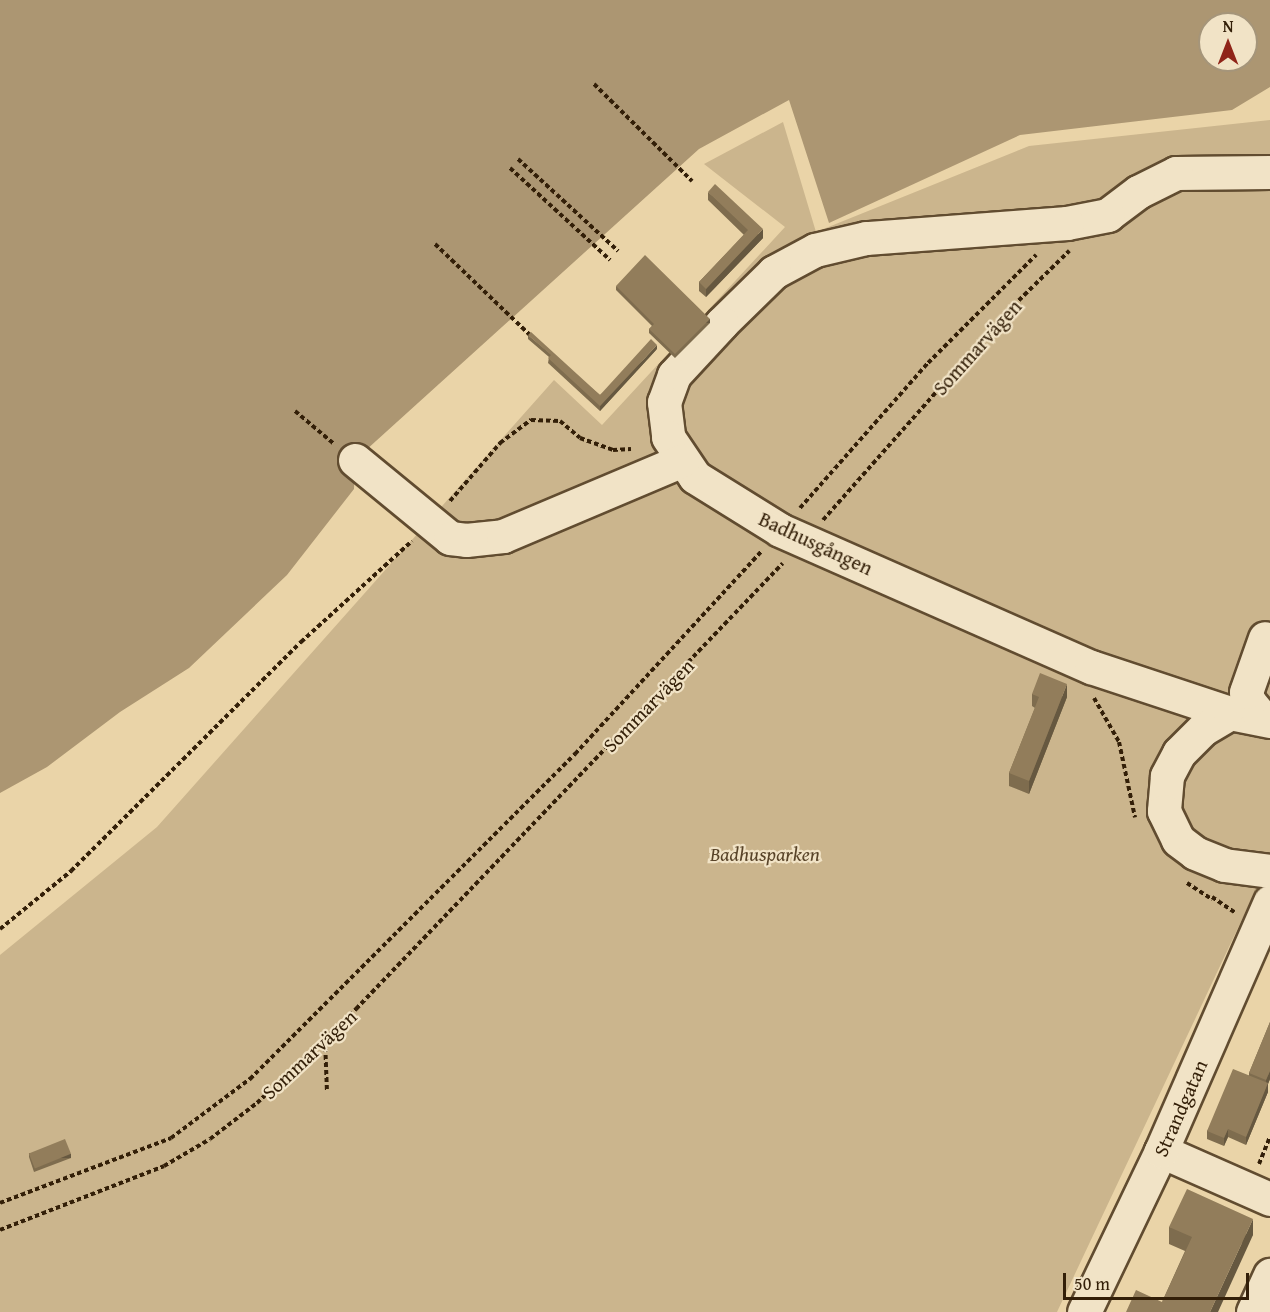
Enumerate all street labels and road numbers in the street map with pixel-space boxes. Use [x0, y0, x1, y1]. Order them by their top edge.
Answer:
street label: Sommarvägen [928, 294, 1026, 400]
street label: Badhusgången [755, 506, 877, 580]
street label: Sommarvägen [598, 653, 698, 757]
street label: Sommarvägen [257, 1004, 361, 1104]
street label: Strandgatan [1148, 1056, 1212, 1160]

